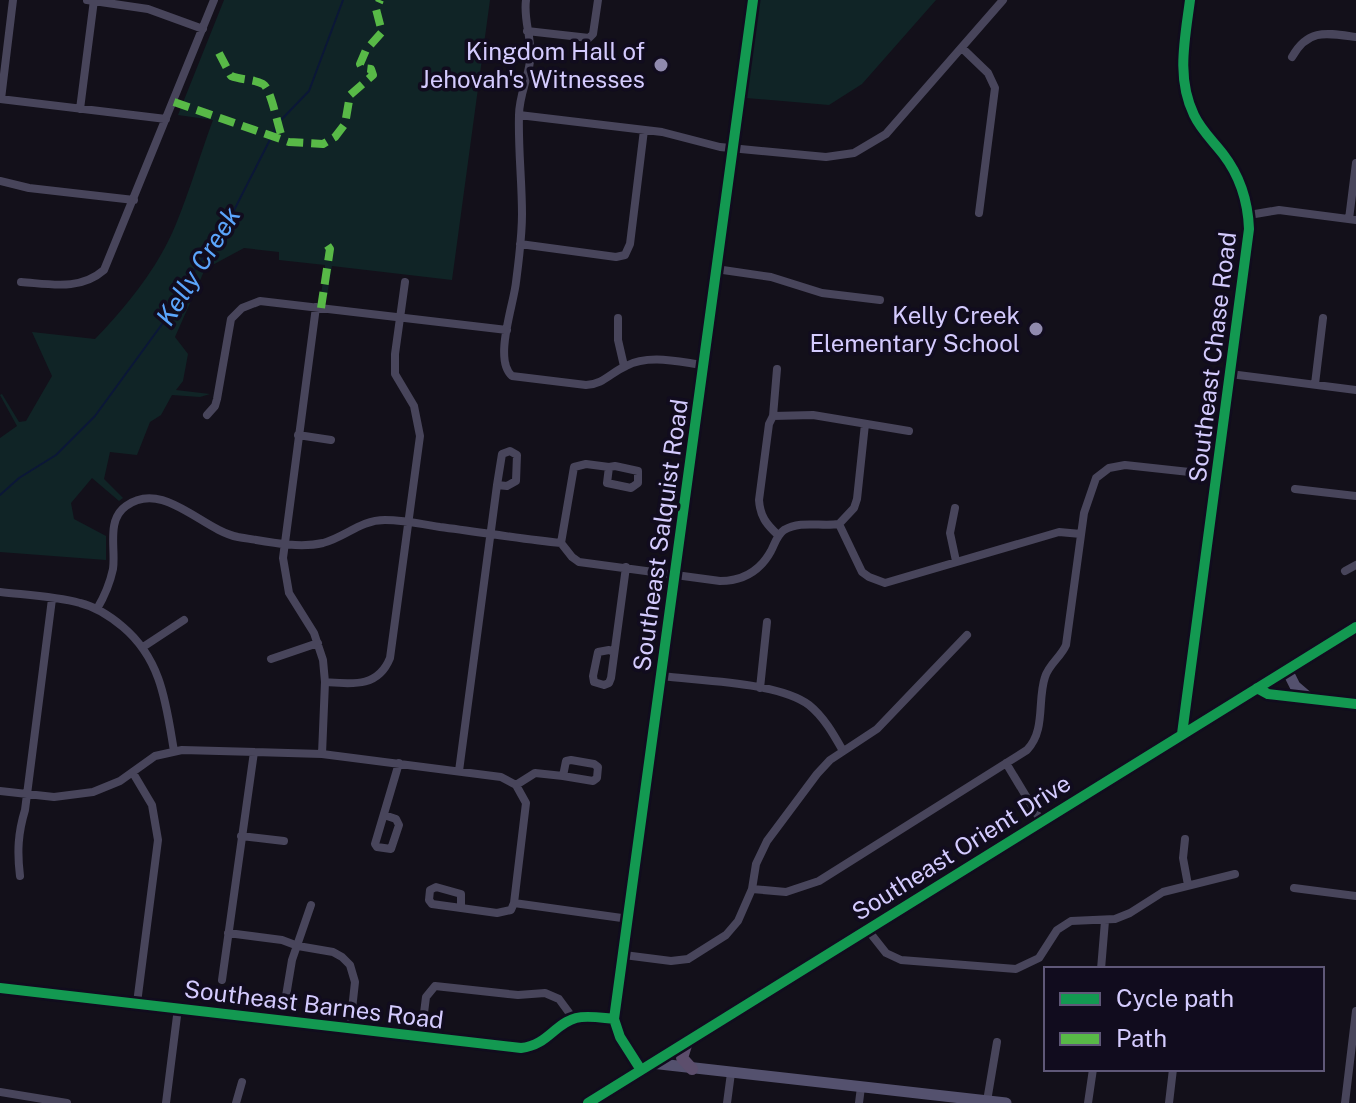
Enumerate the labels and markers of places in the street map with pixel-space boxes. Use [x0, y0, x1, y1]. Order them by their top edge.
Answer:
place label: Kingdom Hall of Jehovah's Witnesses [420, 37, 645, 93]
marker: Kingdom Hall of Jehovah's Witnesses [652, 56, 670, 74]
place label: Kelly Creek Elementary School [809, 301, 1020, 357]
marker: Kelly Creek Elementary School [1027, 320, 1045, 338]

